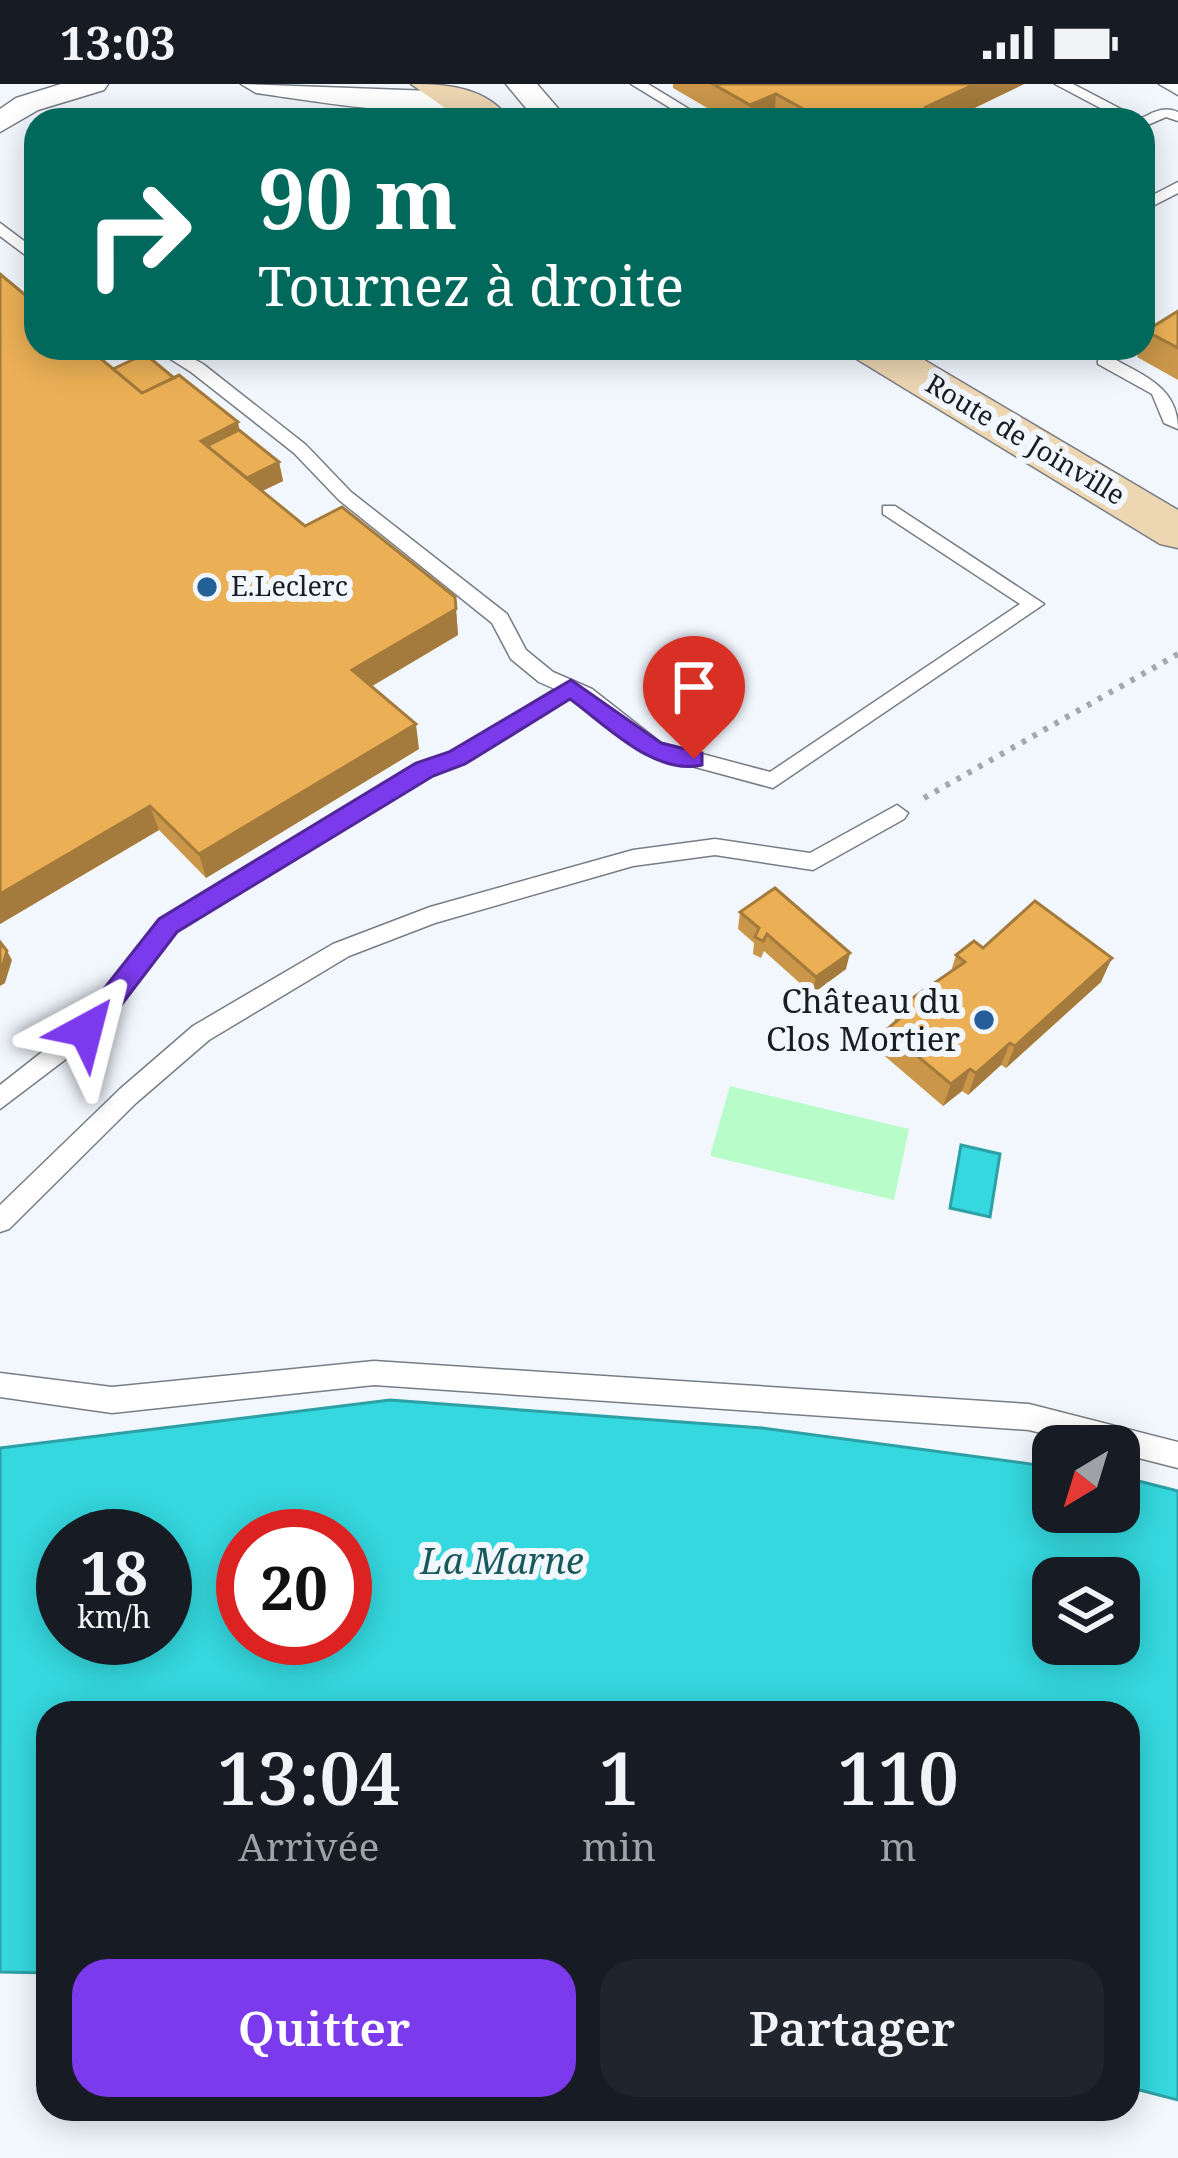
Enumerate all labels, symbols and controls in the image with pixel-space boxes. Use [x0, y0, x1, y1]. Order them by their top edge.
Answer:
text: 13:03 [60, 12, 175, 73]
text: 90 m [258, 139, 458, 254]
icon: right [60, 156, 216, 312]
text: Tournez à droite [258, 248, 684, 322]
street label: Route de Joinville [919, 365, 1132, 513]
place label: E.Leclerc [231, 567, 348, 604]
marker: E.Leclerc [194, 574, 220, 600]
pin [643, 636, 745, 759]
icon: arrive [661, 654, 727, 720]
position arrow [23, 967, 149, 1093]
place label: Château du Clos Mortier [766, 978, 960, 1061]
marker: Château du Clos Mortier [971, 1007, 997, 1033]
north arrow [1032, 1425, 1140, 1533]
map controls [1032, 1425, 1140, 1665]
speed limit sign: 20 [216, 1509, 372, 1665]
text: 18 [80, 1531, 148, 1613]
water label: La Marne [419, 1536, 584, 1585]
button: layers [1032, 1557, 1140, 1665]
text: km/h [77, 1596, 151, 1637]
text: 13:04 [217, 1728, 401, 1826]
text: 1 [599, 1728, 639, 1826]
text: 110 [837, 1728, 959, 1826]
text: Arrivée [238, 1819, 379, 1872]
text: min [582, 1819, 656, 1872]
text: m [880, 1819, 917, 1872]
button: Quitter [72, 1959, 576, 2097]
button: Partager [600, 1959, 1104, 2097]

